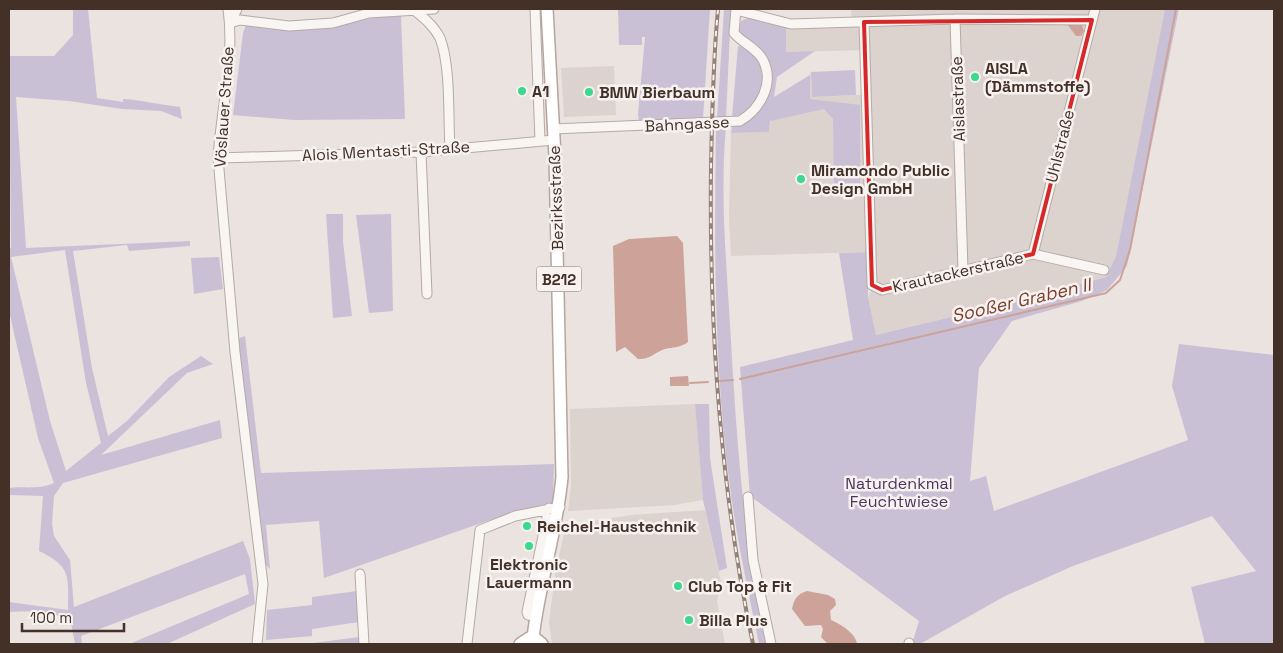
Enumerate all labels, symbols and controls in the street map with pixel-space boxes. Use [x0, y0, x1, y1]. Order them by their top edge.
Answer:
street label: Vöslauer Straße [209, 46, 239, 168]
street label: Aislastraße [946, 56, 970, 142]
place label: AISLA (Dämmstoffe) [985, 58, 1090, 97]
marker: AISLA (Dämmstoffe) [969, 71, 981, 83]
place label: A1 [532, 81, 549, 102]
place label: BMW Bierbaum [599, 82, 715, 103]
marker: A1 [516, 85, 528, 97]
marker: BMW Bierbaum [583, 86, 595, 98]
street label: Uhlstraße [1041, 107, 1079, 185]
street label: Bahngasse [644, 111, 730, 137]
street label: Alois Mentasti-Straße [301, 136, 471, 166]
street label: Bezirksstraße [544, 145, 568, 251]
place label: Miramondo Public Design GmbH [811, 160, 950, 199]
marker: Miramondo Public Design GmbH [795, 173, 807, 185]
street label: Krautackerstraße [890, 247, 1026, 297]
road number: B212 [536, 266, 582, 292]
water label: Sooßer Graben II [949, 272, 1095, 327]
park label: Naturdenkmal Feuchtwiese [845, 473, 953, 512]
place label: Reichel-Haustechnik [537, 516, 696, 537]
marker: Reichel-Haustechnik [521, 520, 533, 532]
marker: Elektronic Lauermann [523, 540, 535, 552]
place label: Elektronic Lauermann [486, 554, 572, 593]
place label: Club Top & Fit [688, 576, 792, 597]
marker: Club Top & Fit [672, 580, 684, 592]
scale bar [22, 600, 125, 632]
text: 100 m [30, 608, 72, 627]
place label: Billa Plus [699, 610, 768, 631]
marker: Billa Plus [683, 614, 695, 626]

